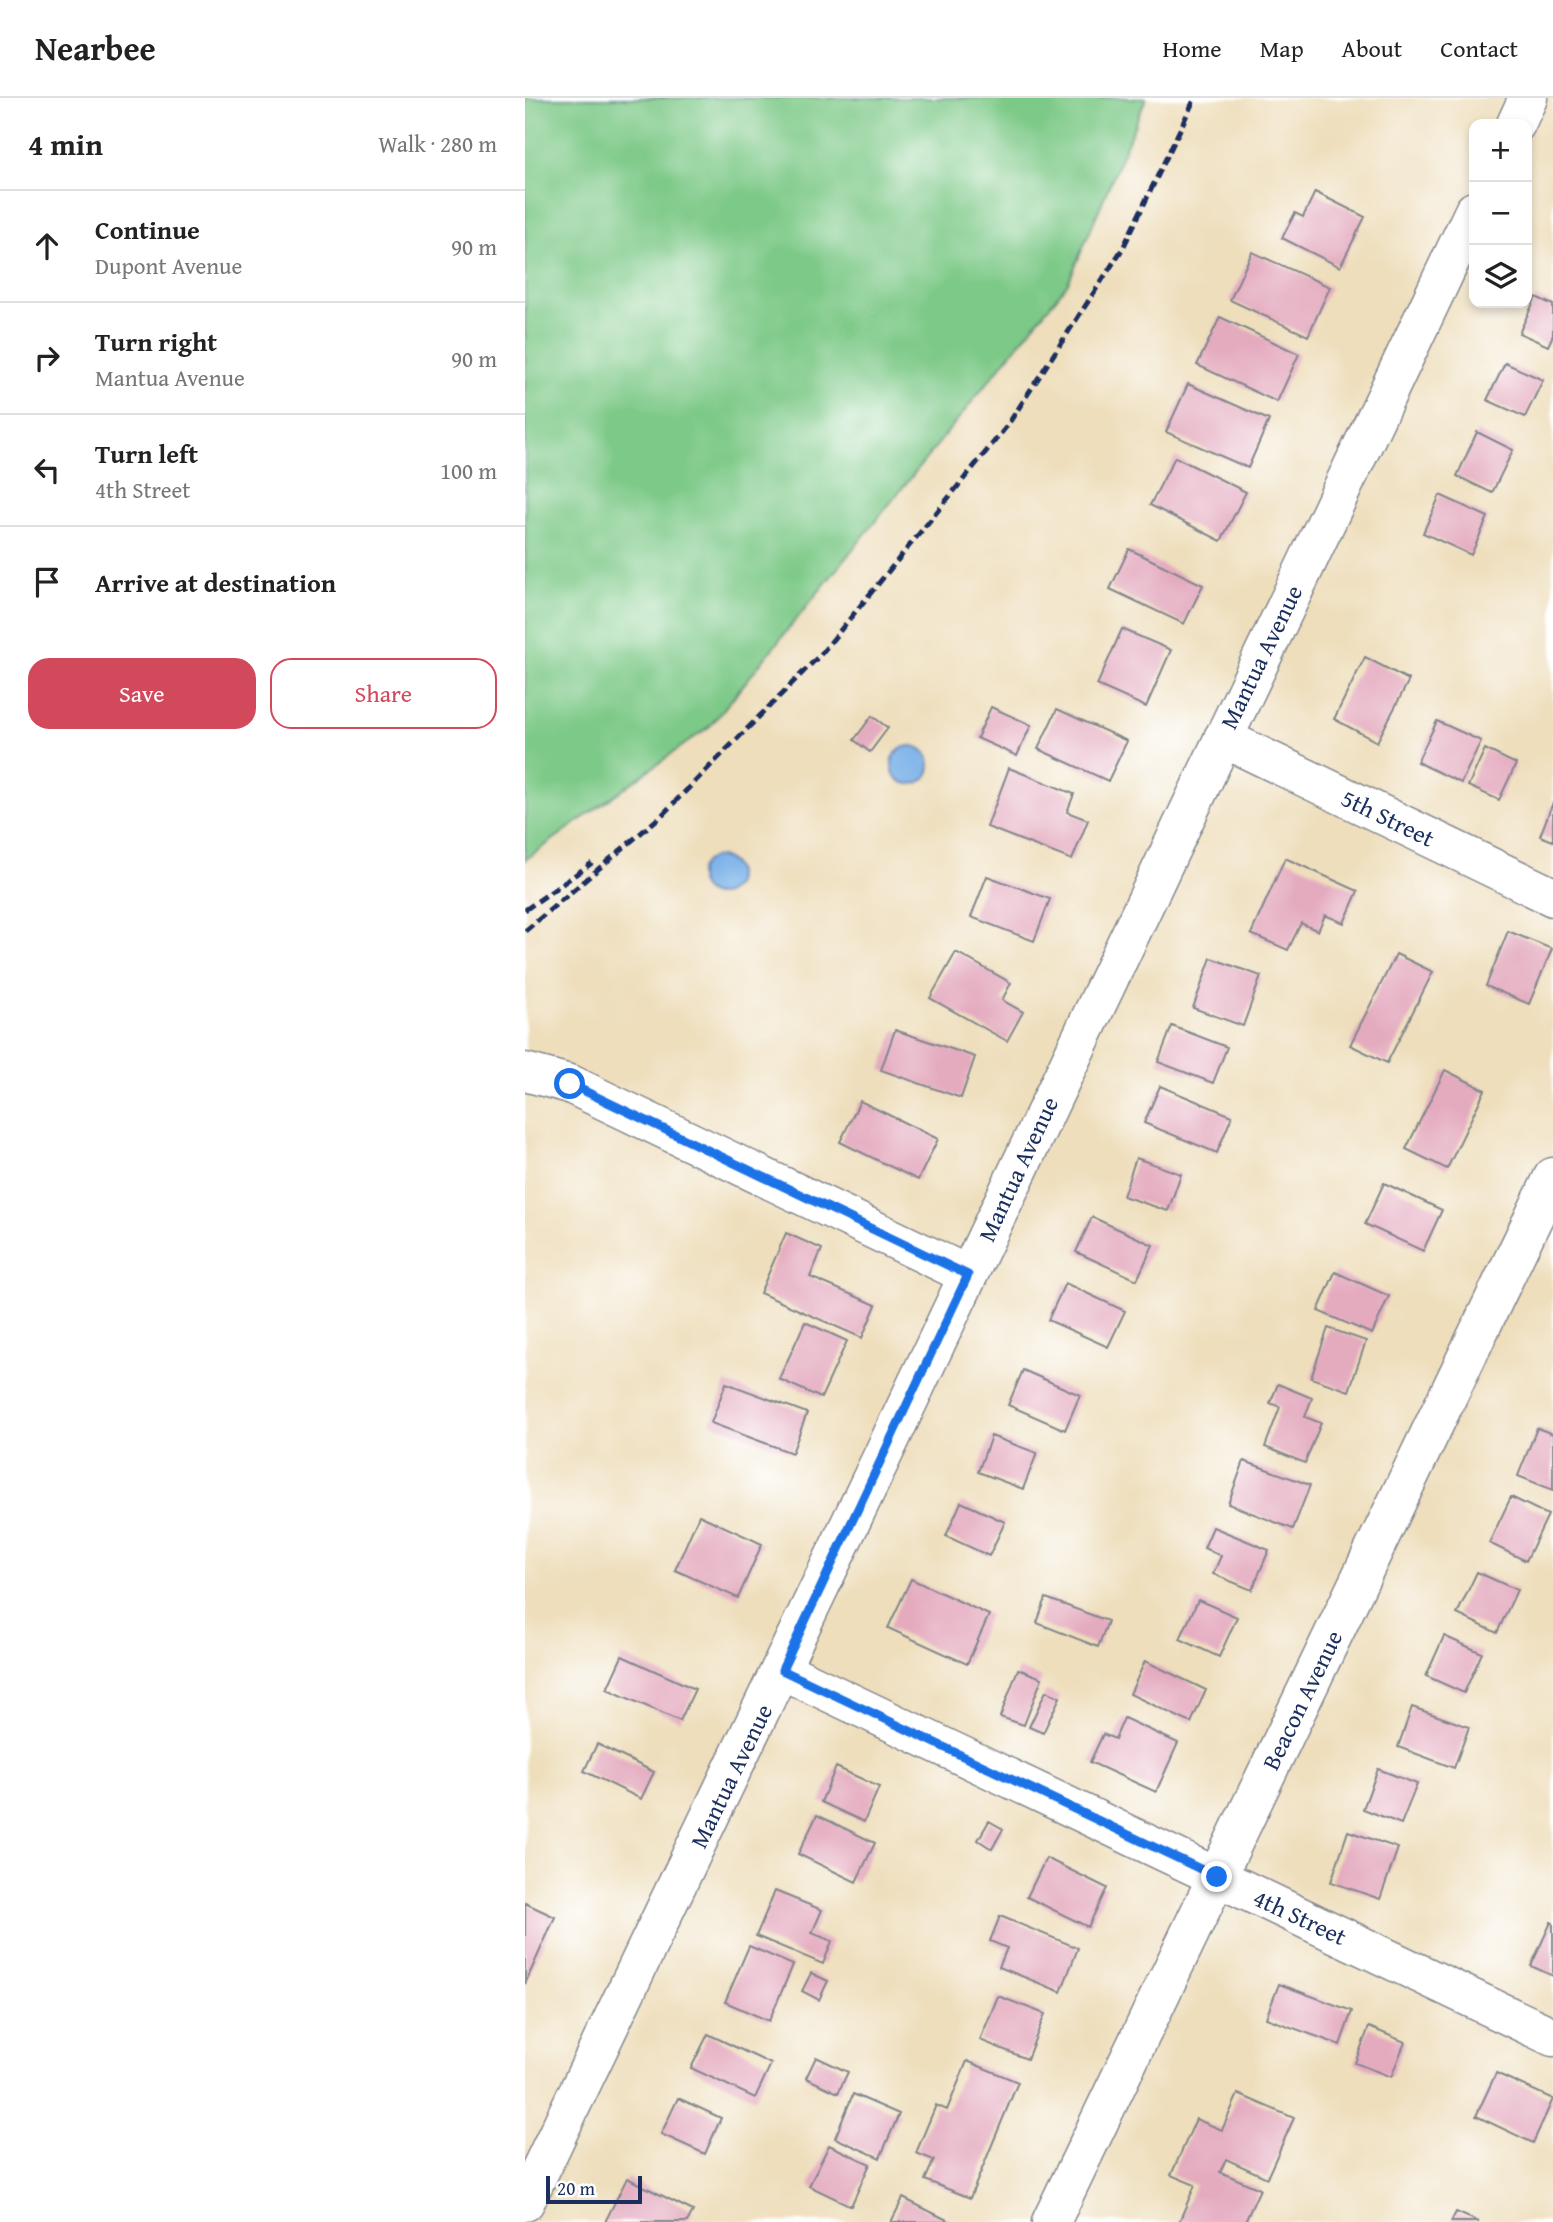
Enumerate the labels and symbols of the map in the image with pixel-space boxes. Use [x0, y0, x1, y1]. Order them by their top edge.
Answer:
street label: Mantua Avenue [1211, 579, 1311, 735]
street label: 5th Street [1336, 780, 1441, 856]
route start [554, 1068, 585, 1099]
street label: Mantua Avenue [969, 1091, 1067, 1247]
street label: Beacon Avenue [1253, 1624, 1351, 1776]
street label: Mantua Avenue [681, 1698, 781, 1854]
route end [1201, 1861, 1232, 1892]
street label: 4th Street [1248, 1880, 1353, 1954]
scale bar [546, 2173, 642, 2205]

